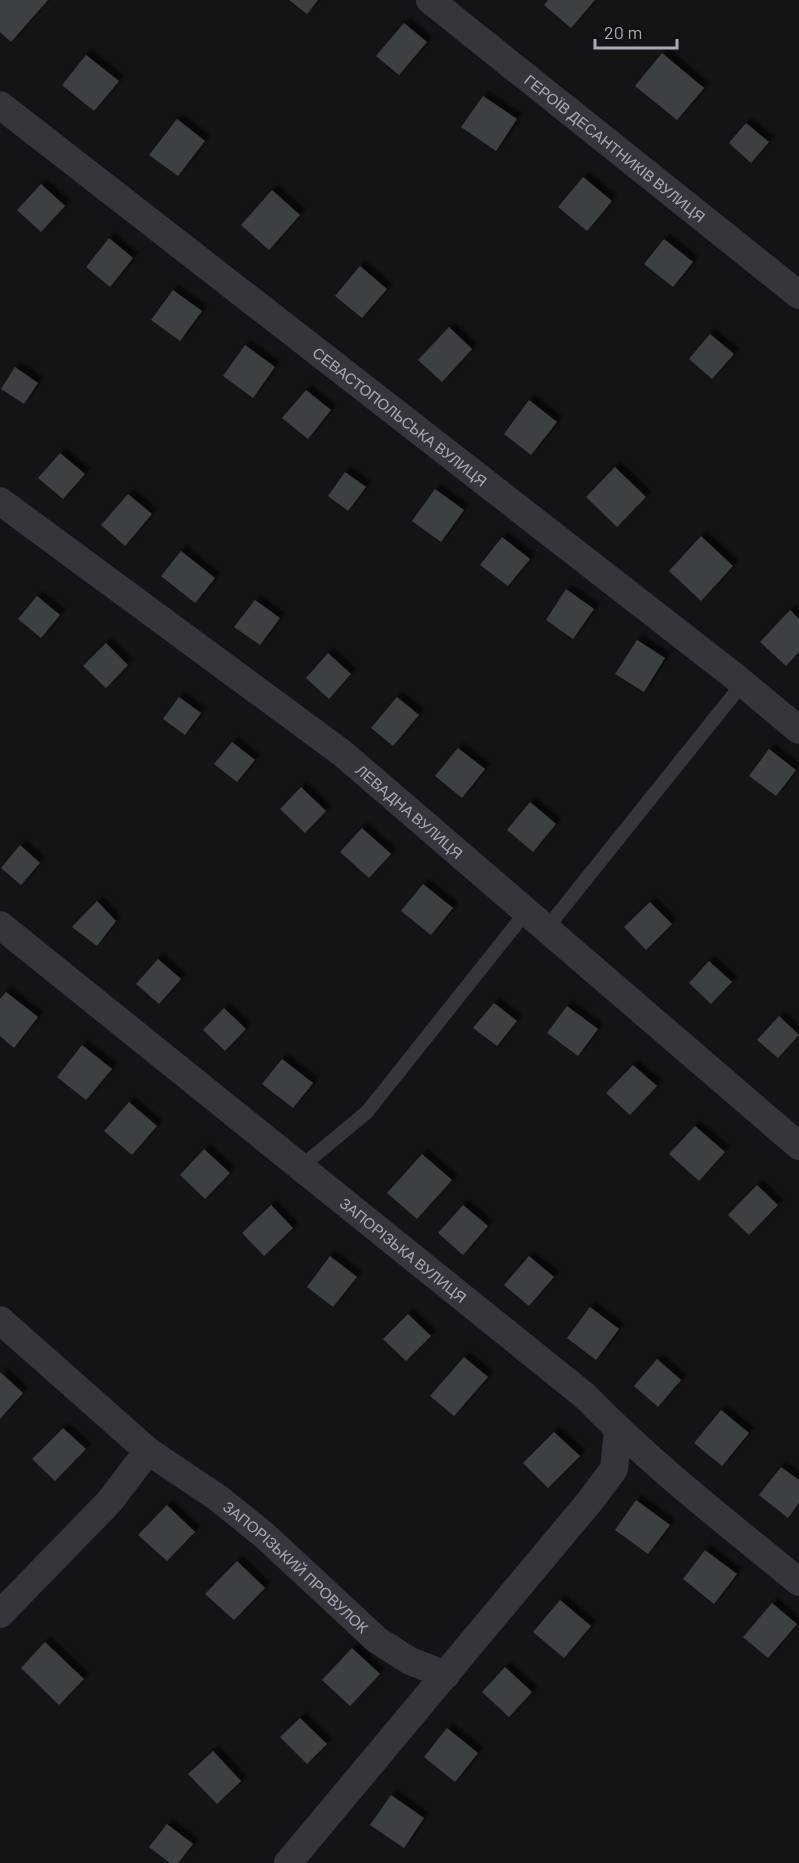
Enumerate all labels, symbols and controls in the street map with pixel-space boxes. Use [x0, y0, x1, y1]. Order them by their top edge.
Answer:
scale bar [595, 12, 678, 50]
text: 20 m [604, 21, 642, 43]
street label: ГЕРОЇВ ДЕСАНТНИКІВ ВУЛИЦЯ [521, 70, 709, 226]
street label: СЕВАСТОПОЛЬСЬКА ВУЛИЦЯ [309, 343, 491, 490]
street label: ЛЕВАДНА ВУЛИЦЯ [353, 760, 467, 862]
street label: ЗАПОРІЗЬКА ВУЛИЦЯ [337, 1193, 470, 1306]
street label: ЗАПОРІЗЬКИЙ ПРОВУЛОК [220, 1497, 372, 1637]

